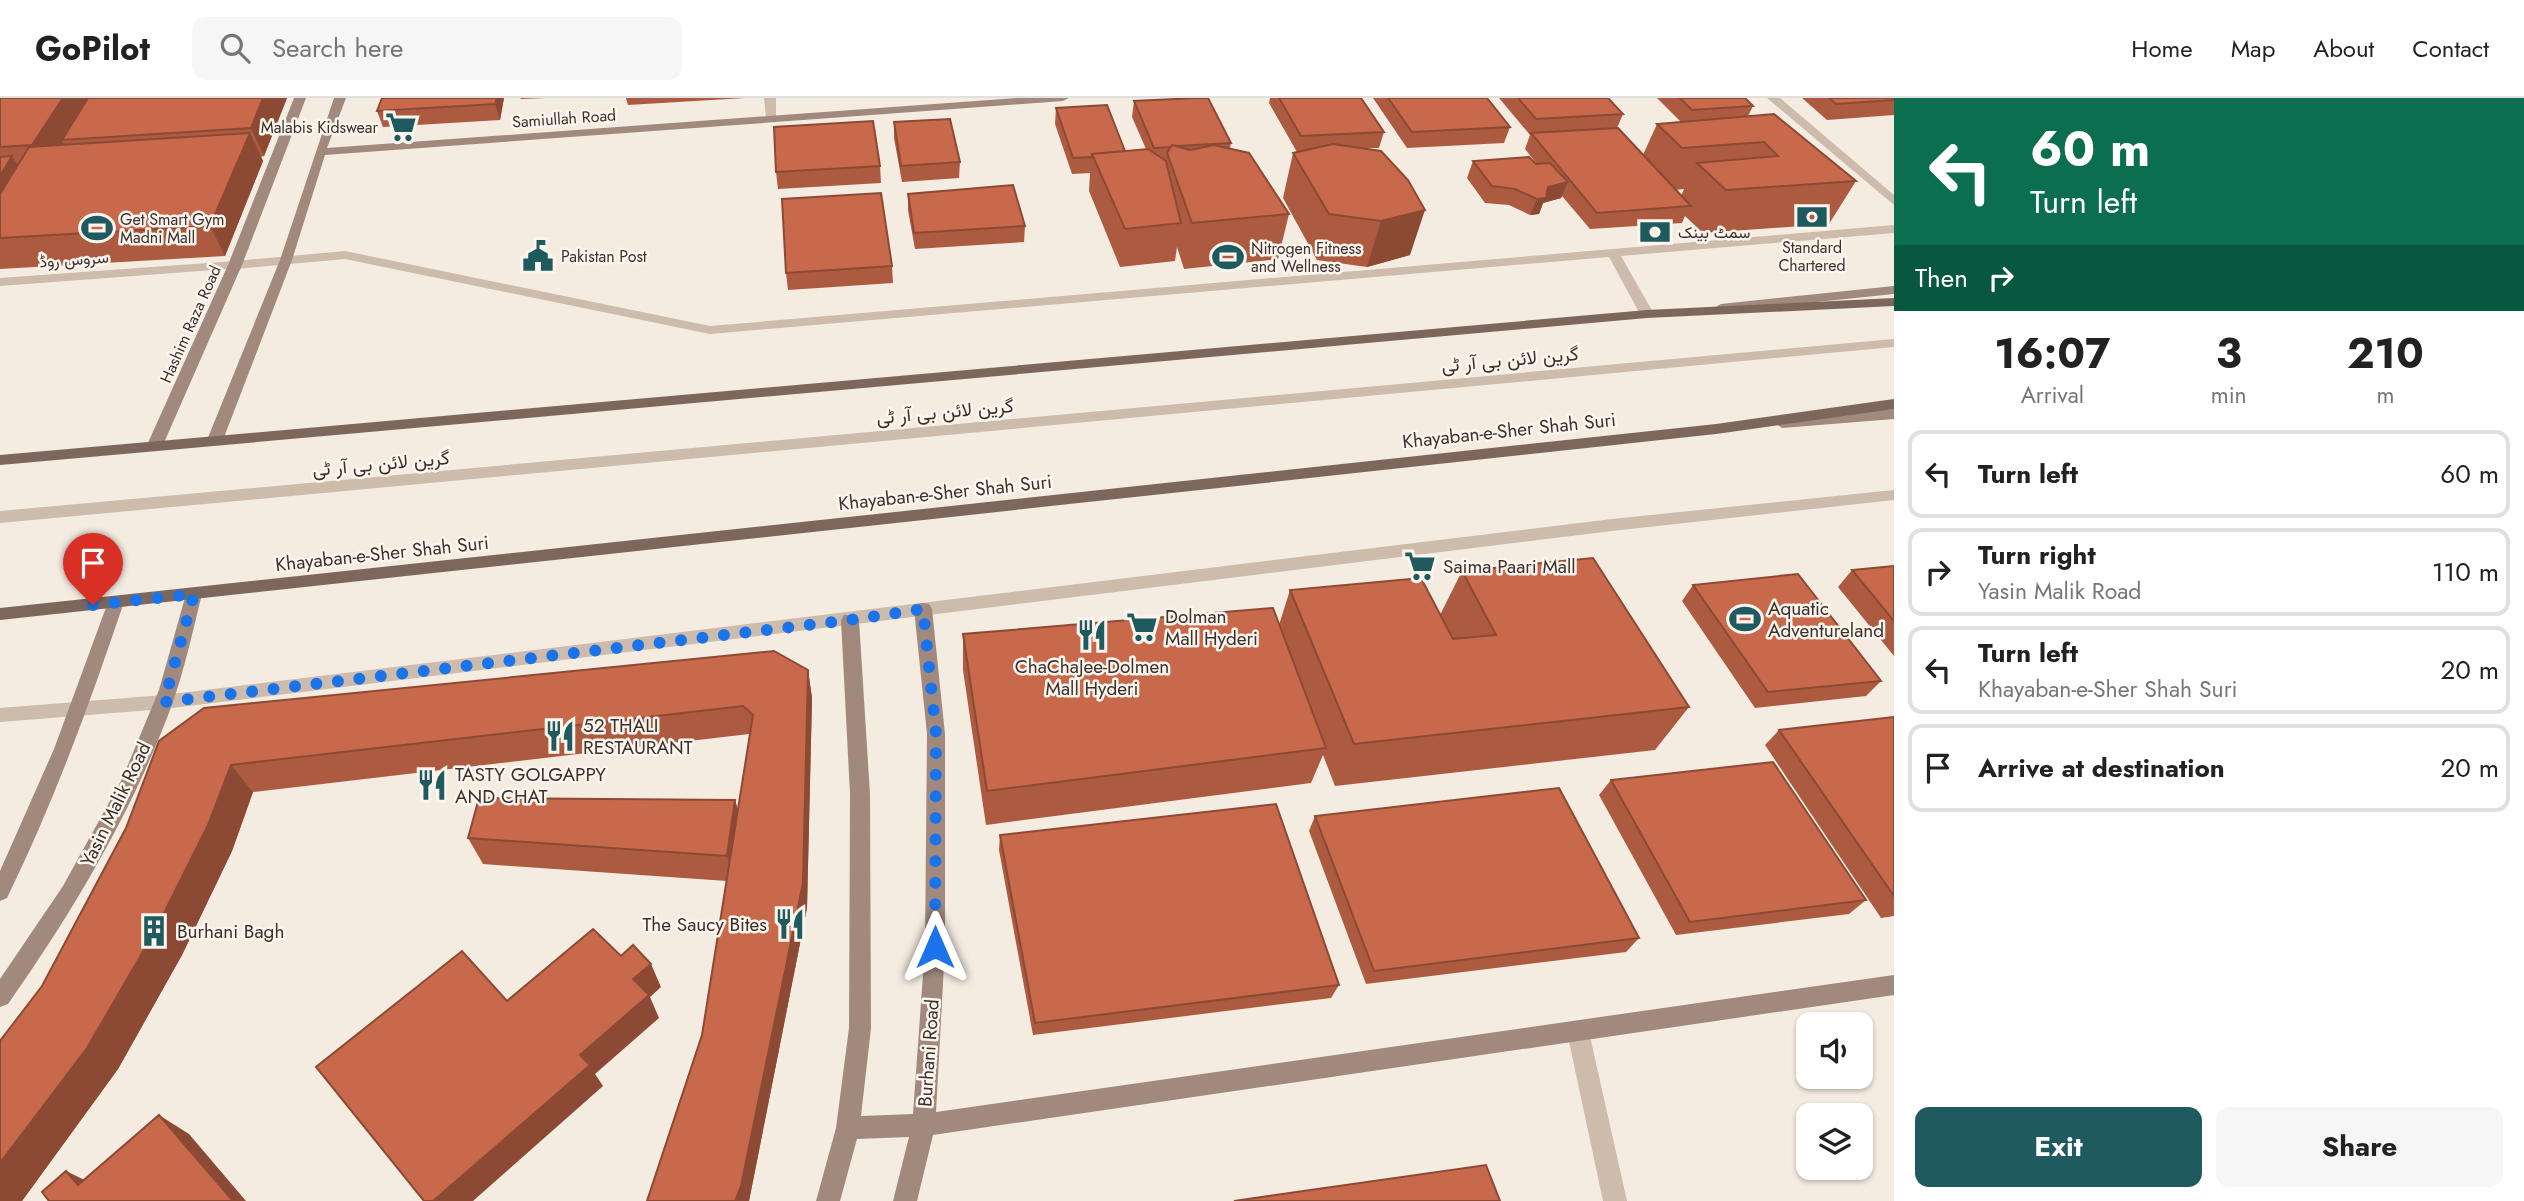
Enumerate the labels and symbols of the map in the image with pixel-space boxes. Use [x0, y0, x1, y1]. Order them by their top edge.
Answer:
street label: Samiullah Road [511, 103, 617, 134]
supermarket icon: Malabis Kidswear [384, 110, 418, 144]
place label: Malabis Kidswear [261, 116, 379, 139]
bank icon: Standard Chartered [1795, 200, 1829, 234]
place label: Get Smart Gym Madni Mall [120, 208, 225, 249]
sports icon: Get Smart Gym Madni Mall [80, 211, 114, 245]
bank icon: سمٹ بینک [1638, 215, 1672, 249]
place label: سمٹ بینک [1678, 221, 1750, 244]
place label: Standard Chartered [1778, 236, 1846, 277]
place label: Nitrogen Fitness and Wellness [1251, 237, 1361, 278]
public building icon: Pakistan Post [521, 239, 555, 273]
sports icon: Nitrogen Fitness and Wellness [1211, 240, 1245, 274]
place label: Pakistan Post [561, 245, 647, 268]
street label: سروس روڈ [39, 246, 109, 273]
street label: Hashim Raza Road [154, 262, 227, 387]
street label: گرین لائن بی آر ٹی [1440, 340, 1580, 379]
street label: گرین لائن بی آر ٹی [875, 392, 1015, 431]
street label: Khayaban-e-Sher Shah Suri [1401, 406, 1617, 455]
street label: گرین لائن بی آر ٹی [311, 444, 451, 483]
street label: Khayaban-e-Sher Shah Suri [837, 468, 1053, 517]
street label: Khayaban-e-Sher Shah Suri [274, 529, 490, 578]
pin [63, 533, 123, 605]
supermarket icon: Saima Paari Mall [1403, 549, 1437, 583]
place label: Saima Paari Mall [1443, 553, 1576, 580]
place label: Aquatic Adventureland [1768, 595, 1884, 644]
sports icon: Aquatic Adventureland [1728, 602, 1762, 636]
place label: Dolman Mall Hyderi [1165, 603, 1258, 652]
supermarket icon: Dolman Mall Hyderi [1125, 610, 1159, 644]
restaurant icon: ChaChaJee-Dolmen Mall Hyderi [1075, 618, 1109, 652]
place label: ChaChaJee-Dolmen Mall Hyderi [1015, 653, 1169, 702]
place label: 52 THALI RESTAURANT [583, 712, 693, 761]
restaurant icon: 52 THALI RESTAURANT [543, 719, 577, 753]
street label: Yasin Malik Road [74, 738, 157, 871]
place label: TASTY GOLGAPPY AND CHAT [455, 761, 606, 810]
restaurant icon: TASTY GOLGAPPY AND CHAT [415, 768, 449, 802]
restaurant icon: The Saucy Bites [773, 907, 807, 941]
position arrow [898, 910, 972, 984]
place label: The Saucy Bites [642, 911, 767, 938]
building icon: Burhani Bagh [137, 914, 171, 948]
place label: Burhani Bagh [177, 918, 284, 945]
street label: Burhani Road [911, 998, 946, 1108]

